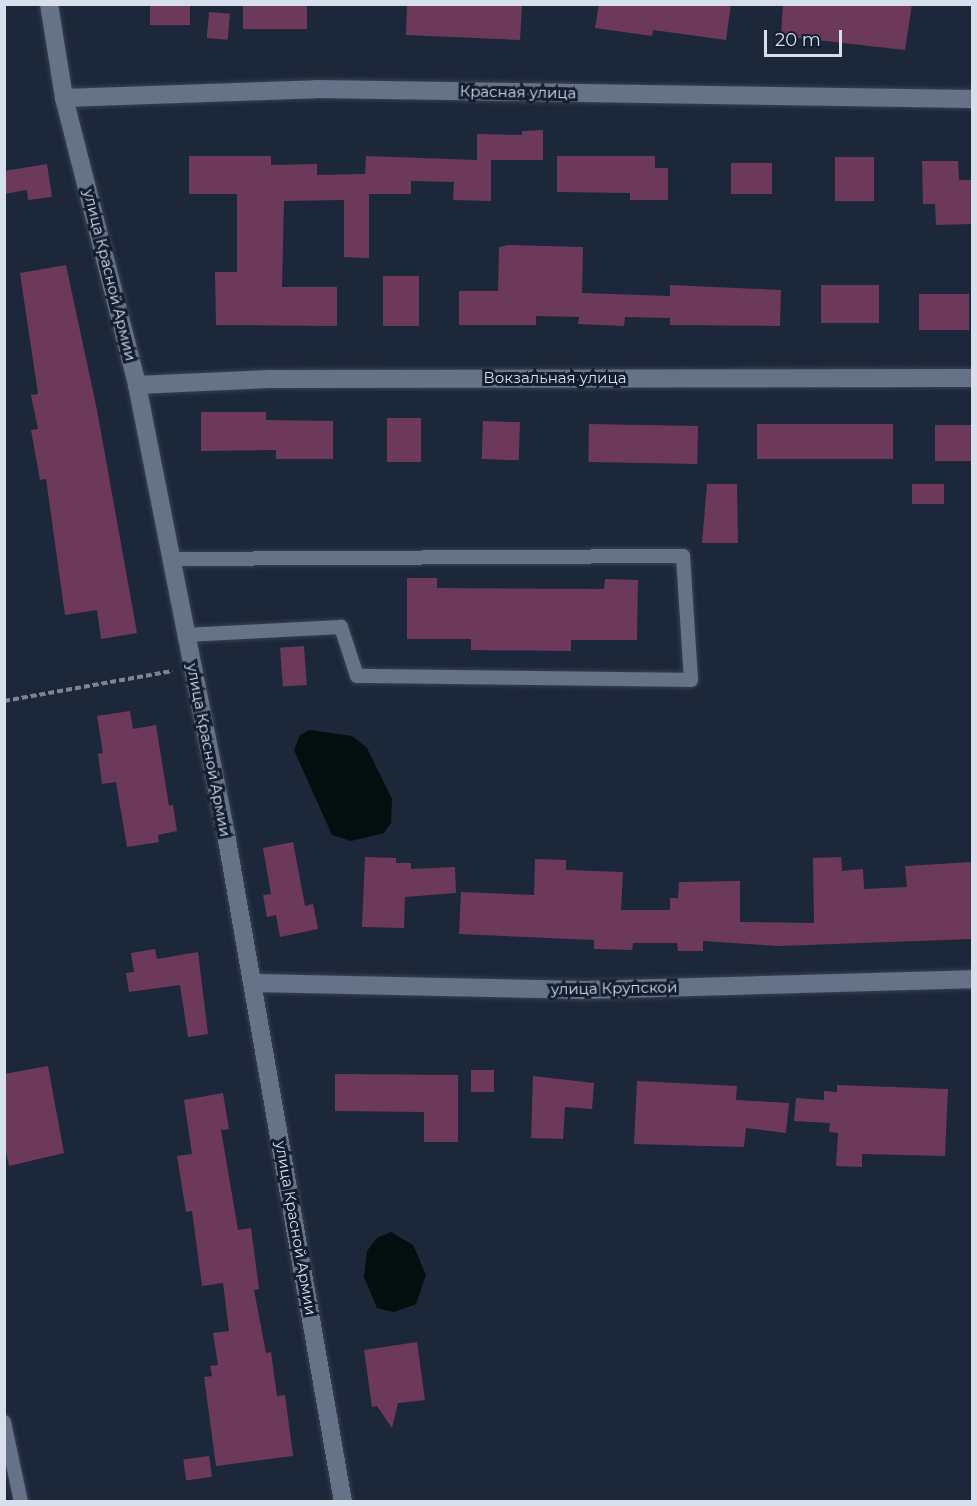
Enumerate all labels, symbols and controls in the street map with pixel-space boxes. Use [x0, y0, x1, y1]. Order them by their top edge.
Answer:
scale bar [767, 18, 845, 56]
text: 20 m [775, 29, 821, 51]
street label: Красная улица [460, 82, 576, 102]
street label: улица Красной Армии [80, 187, 140, 363]
street label: Вокзальная улица [484, 369, 626, 387]
street label: улица Красной Армии [183, 662, 235, 838]
street label: улица Крупской [551, 978, 677, 998]
street label: улица Красной Армии [272, 1140, 320, 1316]

